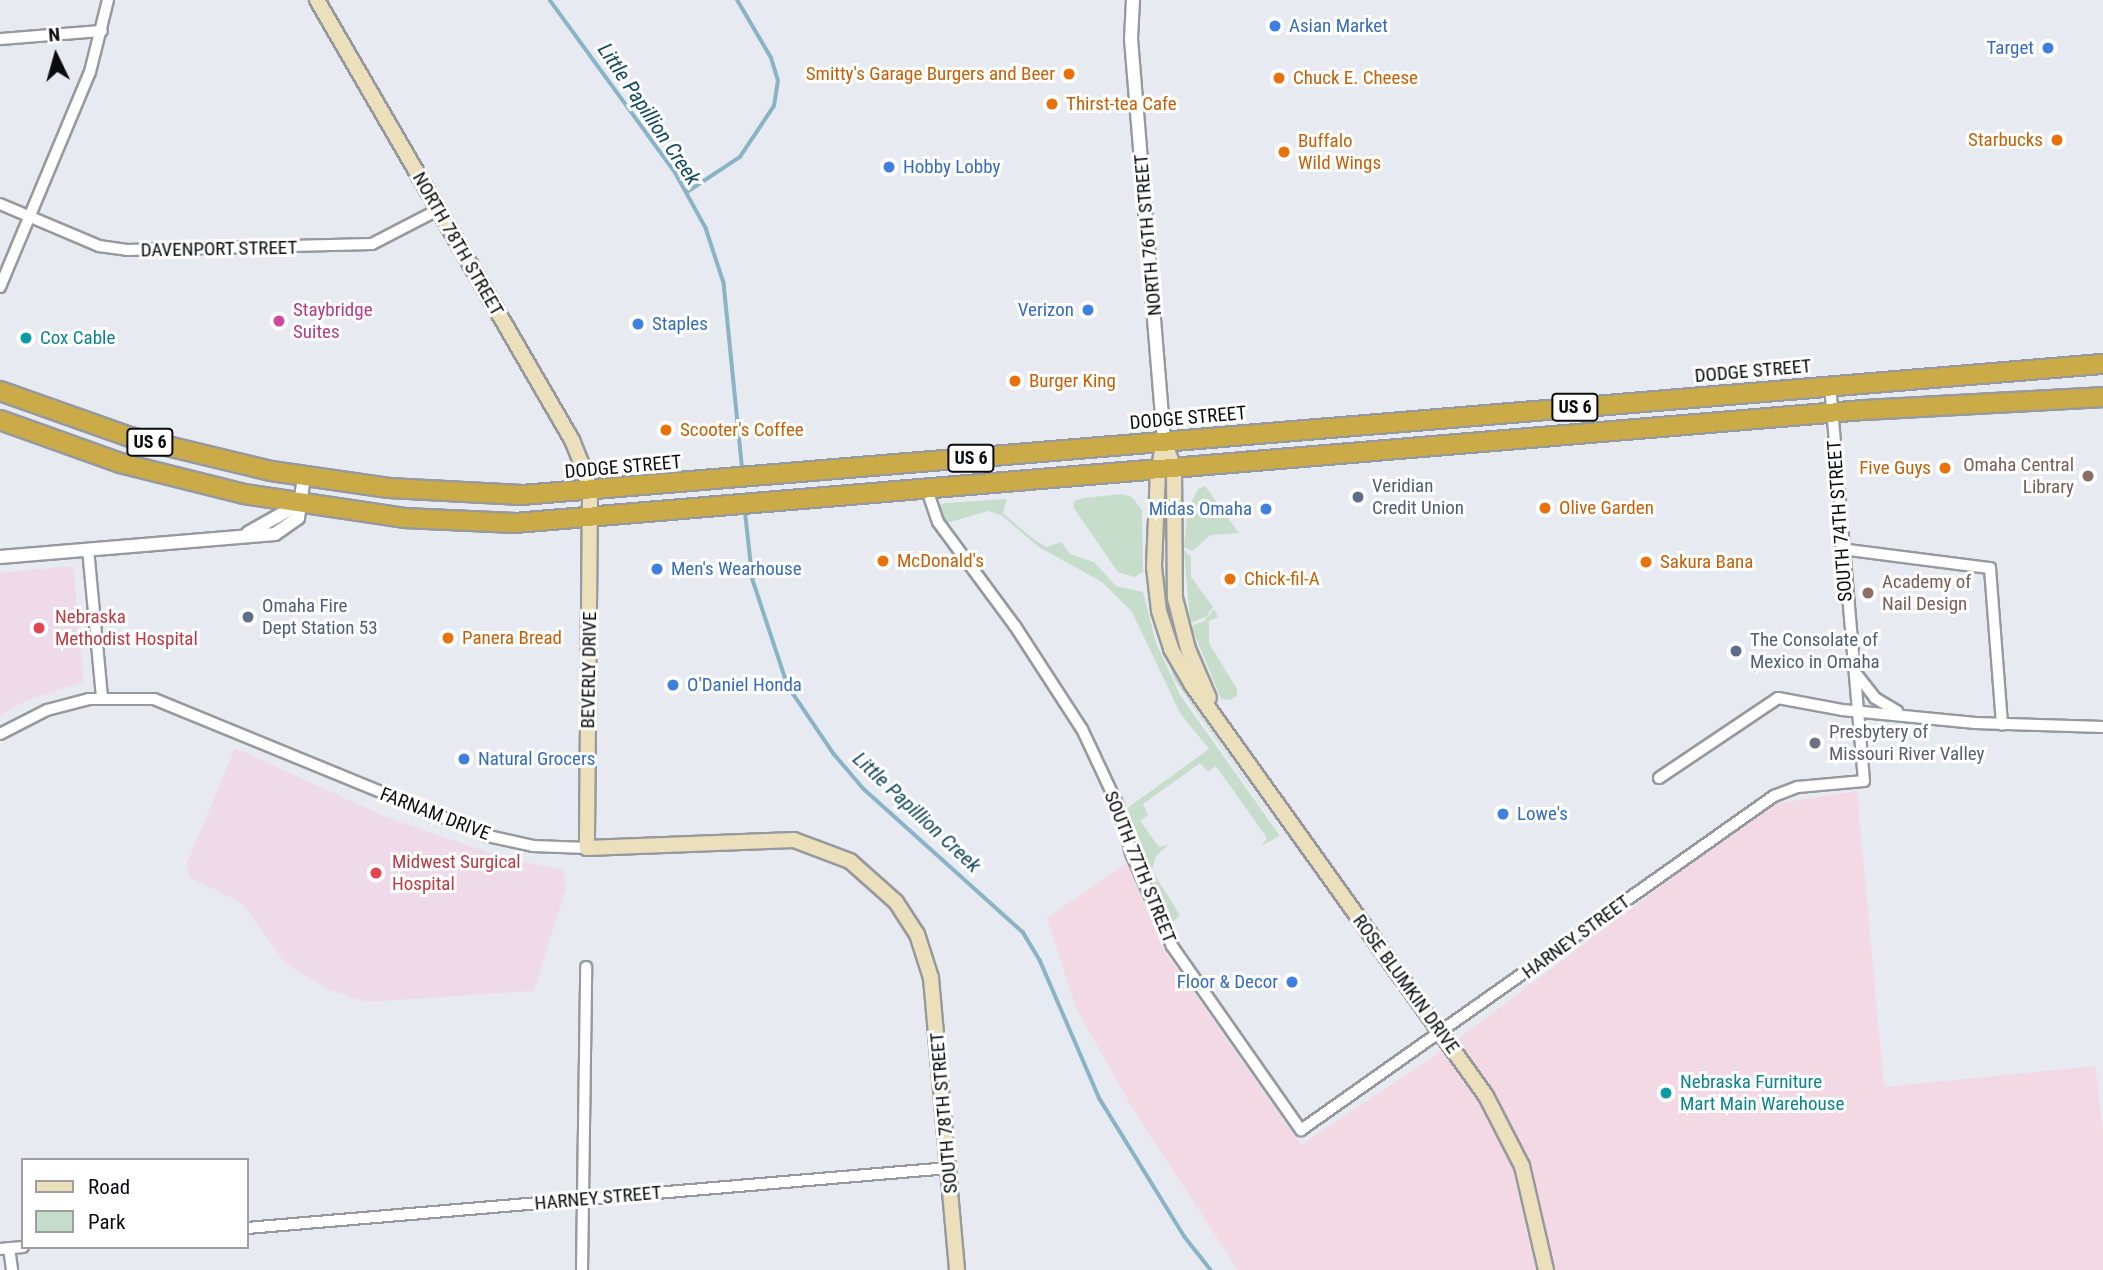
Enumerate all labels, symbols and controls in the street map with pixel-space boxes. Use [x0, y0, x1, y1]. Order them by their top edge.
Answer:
place label: Asian Market [1289, 15, 1388, 37]
marker: Asian Market [1267, 18, 1283, 34]
north arrow [21, 21, 91, 91]
text: N [47, 23, 61, 47]
place label: Target [1987, 37, 2034, 59]
water label: Little Papillion Creek [592, 38, 706, 190]
marker: Target [2040, 40, 2056, 56]
place label: Smitty's Garage Burgers and Beer [806, 63, 1055, 85]
marker: Smitty's Garage Burgers and Beer [1061, 66, 1077, 82]
place label: Chuck E. Cheese [1293, 67, 1418, 89]
marker: Chuck E. Cheese [1271, 70, 1287, 86]
place label: Thirst-tea Cafe [1066, 93, 1177, 115]
marker: Thirst-tea Cafe [1044, 96, 1060, 112]
place label: Starbucks [1968, 129, 2043, 151]
place label: Buffalo Wild Wings [1298, 130, 1381, 174]
marker: Starbucks [2049, 132, 2065, 148]
marker: Buffalo Wild Wings [1276, 144, 1292, 160]
street label: NORTH 76TH STREET [1130, 153, 1166, 317]
place label: Hobby Lobby [903, 156, 1000, 178]
marker: Hobby Lobby [881, 159, 897, 175]
street label: NORTH 78TH STREET [408, 168, 508, 320]
street label: DAVENPORT STREET [140, 236, 298, 262]
place label: Staybridge Suites [293, 299, 373, 343]
place label: Verizon [1018, 299, 1074, 321]
marker: Verizon [1080, 302, 1096, 318]
marker: Staybridge Suites [271, 313, 287, 329]
place label: Staples [652, 313, 708, 335]
marker: Staples [630, 316, 646, 332]
place label: Cox Cable [40, 327, 115, 349]
marker: Cox Cable [18, 330, 34, 346]
street label: DODGE STREET [1694, 355, 1812, 387]
place label: Burger King [1029, 370, 1116, 392]
marker: Burger King [1007, 373, 1023, 389]
road number: US 6 [1550, 393, 1600, 422]
street label: DODGE STREET [1129, 402, 1247, 434]
place label: Scooter's Coffee [680, 419, 804, 441]
marker: Scooter's Coffee [658, 422, 674, 438]
road number: US 6 [125, 428, 174, 457]
street label: SOUTH 74TH STREET [1823, 440, 1857, 602]
road number: US 6 [946, 444, 996, 472]
street label: DODGE STREET [564, 451, 682, 483]
place label: Omaha Central Library [1963, 454, 2074, 498]
place label: Five Guys [1859, 457, 1931, 479]
marker: Five Guys [1937, 460, 1953, 476]
marker: Omaha Central Library [2080, 468, 2096, 484]
place label: Veridian Credit Union [1372, 475, 1464, 519]
marker: Veridian Credit Union [1350, 489, 1366, 505]
place label: Olive Garden [1559, 497, 1654, 519]
place label: Midas Omaha [1149, 498, 1252, 520]
marker: Olive Garden [1537, 500, 1553, 516]
marker: Midas Omaha [1258, 501, 1274, 517]
place label: McDonald's [897, 550, 984, 572]
place label: Sakura Bana [1660, 551, 1753, 573]
marker: McDonald's [875, 553, 891, 569]
marker: Sakura Bana [1638, 554, 1654, 570]
place label: Men's Wearhouse [671, 558, 802, 580]
marker: Men's Wearhouse [649, 561, 665, 577]
place label: Chick-fil-A [1244, 568, 1320, 590]
marker: Chick-fil-A [1222, 571, 1238, 587]
place label: Academy of Nail Design [1882, 571, 1971, 615]
marker: Academy of Nail Design [1860, 585, 1876, 601]
place label: Omaha Fire Dept Station 53 [262, 595, 378, 639]
place label: Nebraska Methodist Hospital [55, 606, 198, 650]
marker: Omaha Fire Dept Station 53 [240, 609, 256, 625]
street label: BEVERLY DRIVE [577, 611, 601, 729]
marker: Nebraska Methodist Hospital [29, 618, 49, 638]
place label: Panera Bread [462, 627, 562, 649]
place label: The Consolate of Mexico in Omaha [1750, 629, 1880, 673]
marker: Panera Bread [440, 630, 456, 646]
marker: The Consolate of Mexico in Omaha [1728, 643, 1744, 659]
place label: O'Daniel Honda [687, 674, 802, 696]
marker: O'Daniel Honda [665, 677, 681, 693]
place label: Presbytery of Missouri River Valley [1829, 721, 1985, 765]
marker: Presbytery of Missouri River Valley [1807, 735, 1823, 751]
water label: Little Papillion Creek [848, 746, 986, 878]
place label: Natural Grocers [478, 748, 595, 770]
marker: Natural Grocers [456, 751, 472, 767]
street label: FARNAM DRIVE [377, 783, 493, 845]
street label: SOUTH 77TH STREET [1099, 788, 1181, 946]
place label: Lowe's [1517, 803, 1568, 825]
marker: Lowe's [1495, 806, 1511, 822]
place label: Midwest Surgical Hospital [392, 851, 521, 895]
marker: Midwest Surgical Hospital [366, 863, 386, 883]
street label: HARNEY STREET [1518, 890, 1634, 984]
street label: ROSE BLUMKIN DRIVE [1348, 910, 1464, 1058]
place label: Floor & Decor [1177, 971, 1278, 993]
marker: Floor & Decor [1284, 974, 1300, 990]
street label: SOUTH 78TH STREET [926, 1032, 962, 1194]
place label: Nebraska Furniture Mart Main Warehouse [1680, 1071, 1844, 1115]
marker: Nebraska Furniture Mart Main Warehouse [1658, 1085, 1674, 1101]
legend [21, 1158, 248, 1249]
text: Road [88, 1175, 130, 1199]
street label: HARNEY STREET [534, 1181, 662, 1215]
text: Park [88, 1210, 125, 1234]

